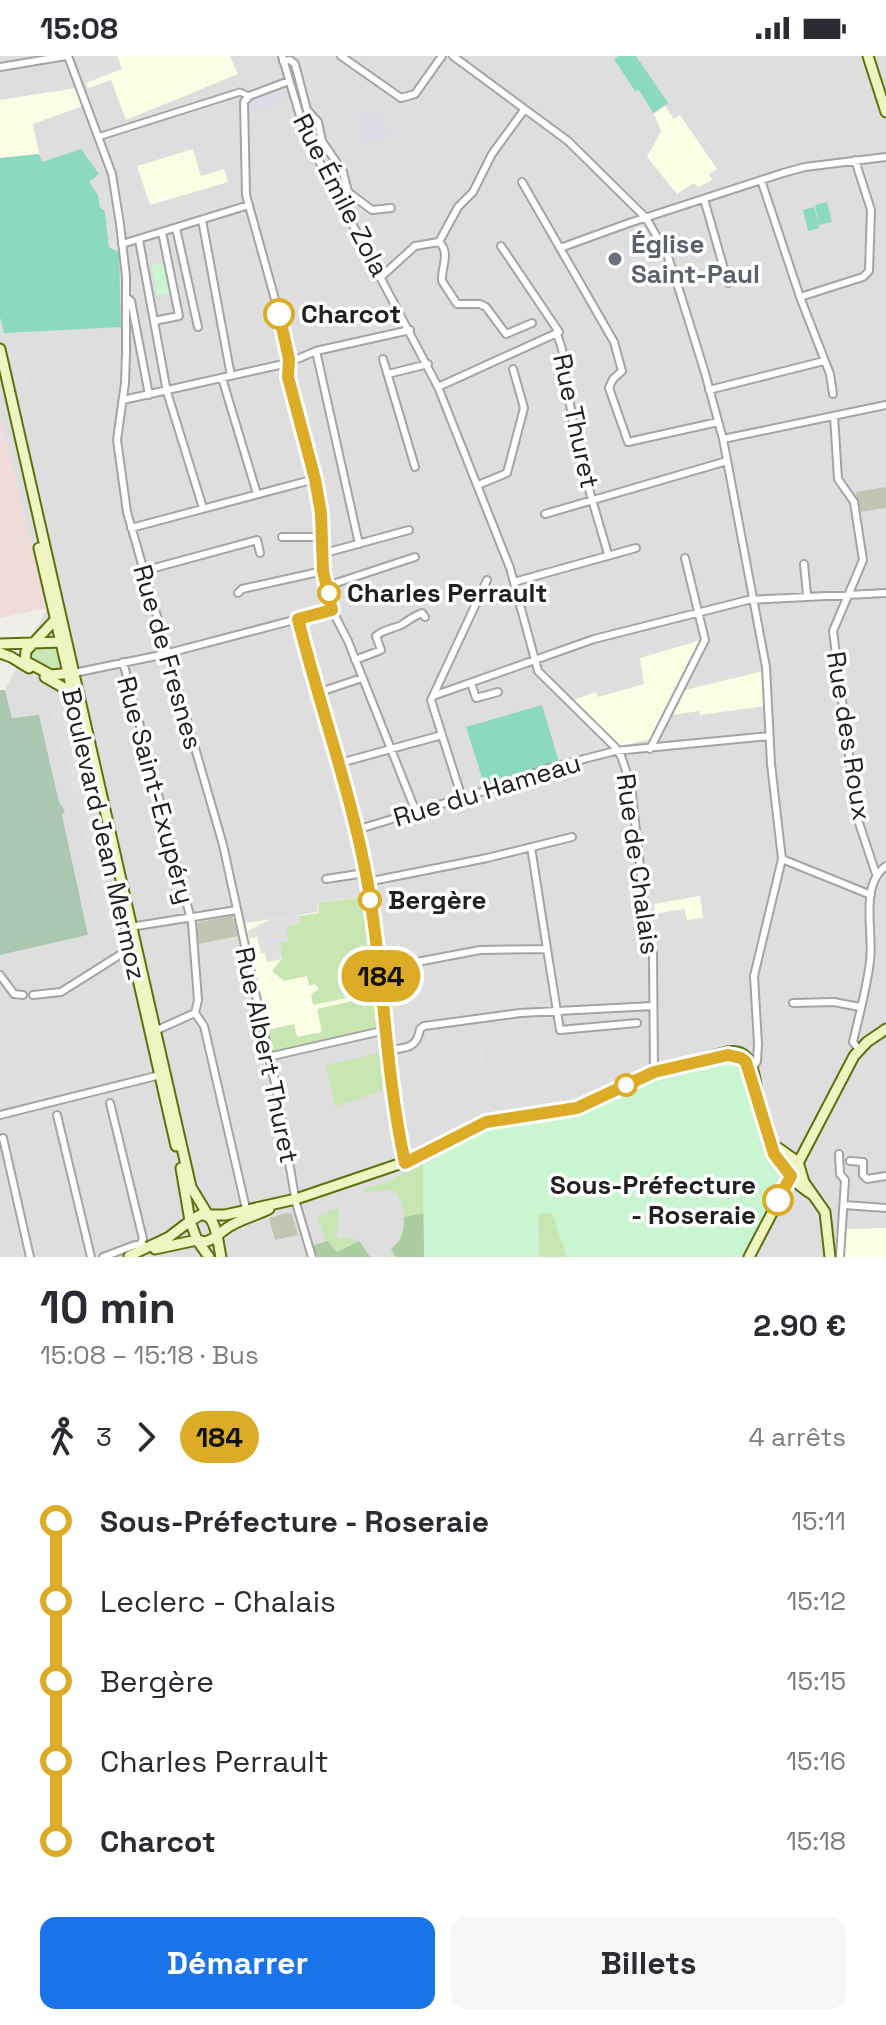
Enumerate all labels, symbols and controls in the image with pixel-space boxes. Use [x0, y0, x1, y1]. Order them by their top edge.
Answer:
text: 15:08 [40, 9, 118, 48]
street label: Rue Émile Zola [285, 108, 397, 282]
place label: Église Saint-Paul [631, 227, 760, 291]
marker: Église Saint-Paul [606, 250, 624, 268]
place label: Charcot [301, 297, 401, 331]
marker: Charcot [264, 299, 294, 329]
street label: Rue Thuret [545, 351, 607, 491]
street label: Rue de Fresnes [125, 561, 211, 753]
place label: Charles Perrault [347, 576, 547, 610]
marker: Charles Perrault [318, 582, 340, 604]
street label: Rue des Roux [819, 649, 879, 823]
street label: Rue Saint-Exupéry [109, 672, 203, 908]
street label: Boulevard Jean Mermoz [54, 685, 154, 983]
street label: Rue du Hameau [389, 745, 585, 835]
street label: Rue de Chalais [608, 771, 668, 957]
place label: Bergère [388, 883, 487, 917]
marker: Bergère [359, 889, 381, 911]
street label: Rue Albert Thuret [228, 944, 306, 1166]
line badge: 184 [335, 950, 427, 1002]
text: 184 [357, 958, 405, 994]
unlabelled marker [615, 1074, 637, 1096]
place label: Sous-Préfecture - Roseraie [550, 1168, 756, 1232]
marker: Sous-Préfecture - Roseraie [763, 1185, 793, 1215]
text: 10 min [40, 1280, 176, 1336]
text: 2.90 € [753, 1306, 846, 1345]
text: 15:08 – 15:18 · Bus [40, 1338, 259, 1372]
icon: walk [40, 1415, 84, 1459]
icon: forward [124, 1415, 168, 1459]
text: 184 [196, 1419, 243, 1455]
text: 3 [96, 1420, 112, 1454]
text: 4 arrêts [748, 1420, 846, 1454]
text: Sous-Préfecture - Roseraie [100, 1502, 489, 1541]
text: 15:11 [791, 1504, 846, 1538]
text: Leclerc - Chalais [100, 1582, 336, 1621]
text: 15:12 [786, 1584, 846, 1618]
text: Bergère [100, 1662, 214, 1701]
text: 15:15 [787, 1664, 846, 1698]
text: Charles Perrault [100, 1742, 329, 1781]
text: 15:16 [786, 1744, 846, 1778]
text: Charcot [100, 1822, 216, 1861]
text: 15:18 [786, 1824, 846, 1858]
button: Démarrer [40, 1917, 435, 2009]
button: Billets [451, 1917, 846, 2009]

